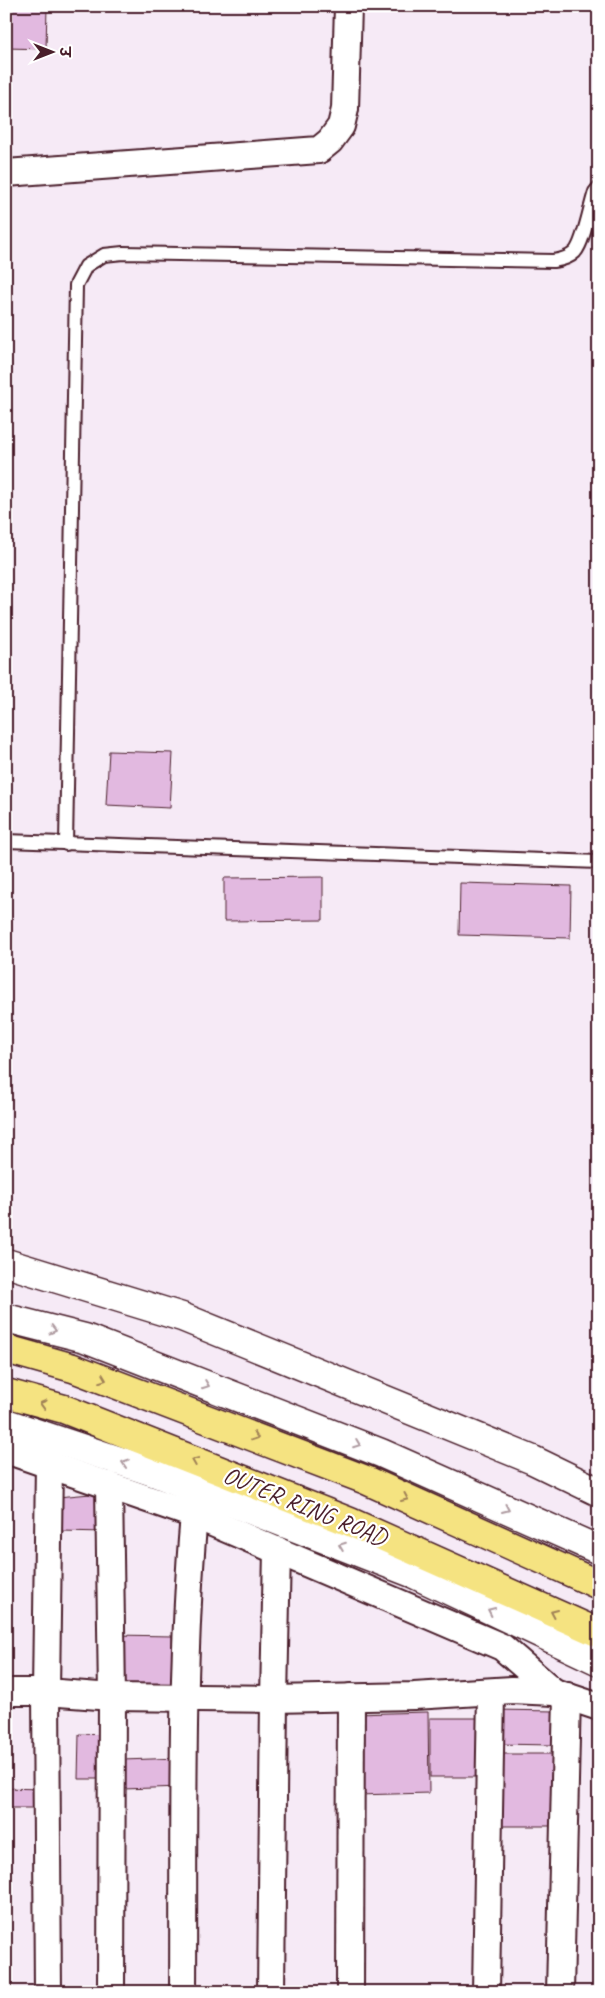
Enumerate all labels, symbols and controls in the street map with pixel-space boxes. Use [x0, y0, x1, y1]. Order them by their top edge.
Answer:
north arrow [28, 28, 78, 78]
text: उ [56, 45, 73, 58]
one-way arrow [49, 1324, 58, 1335]
one-way arrow [98, 1373, 107, 1383]
one-way arrow [201, 1379, 210, 1389]
one-way arrow [40, 1399, 48, 1409]
one-way arrow [250, 1431, 259, 1441]
one-way arrow [353, 1438, 361, 1448]
one-way arrow [191, 1457, 200, 1467]
one-way arrow [122, 1458, 130, 1468]
street label: OUTER RING ROAD [219, 1459, 394, 1554]
one-way arrow [400, 1491, 409, 1502]
one-way arrow [501, 1503, 510, 1513]
one-way arrow [339, 1542, 347, 1552]
one-way arrow [487, 1606, 496, 1617]
one-way arrow [550, 1609, 559, 1620]

